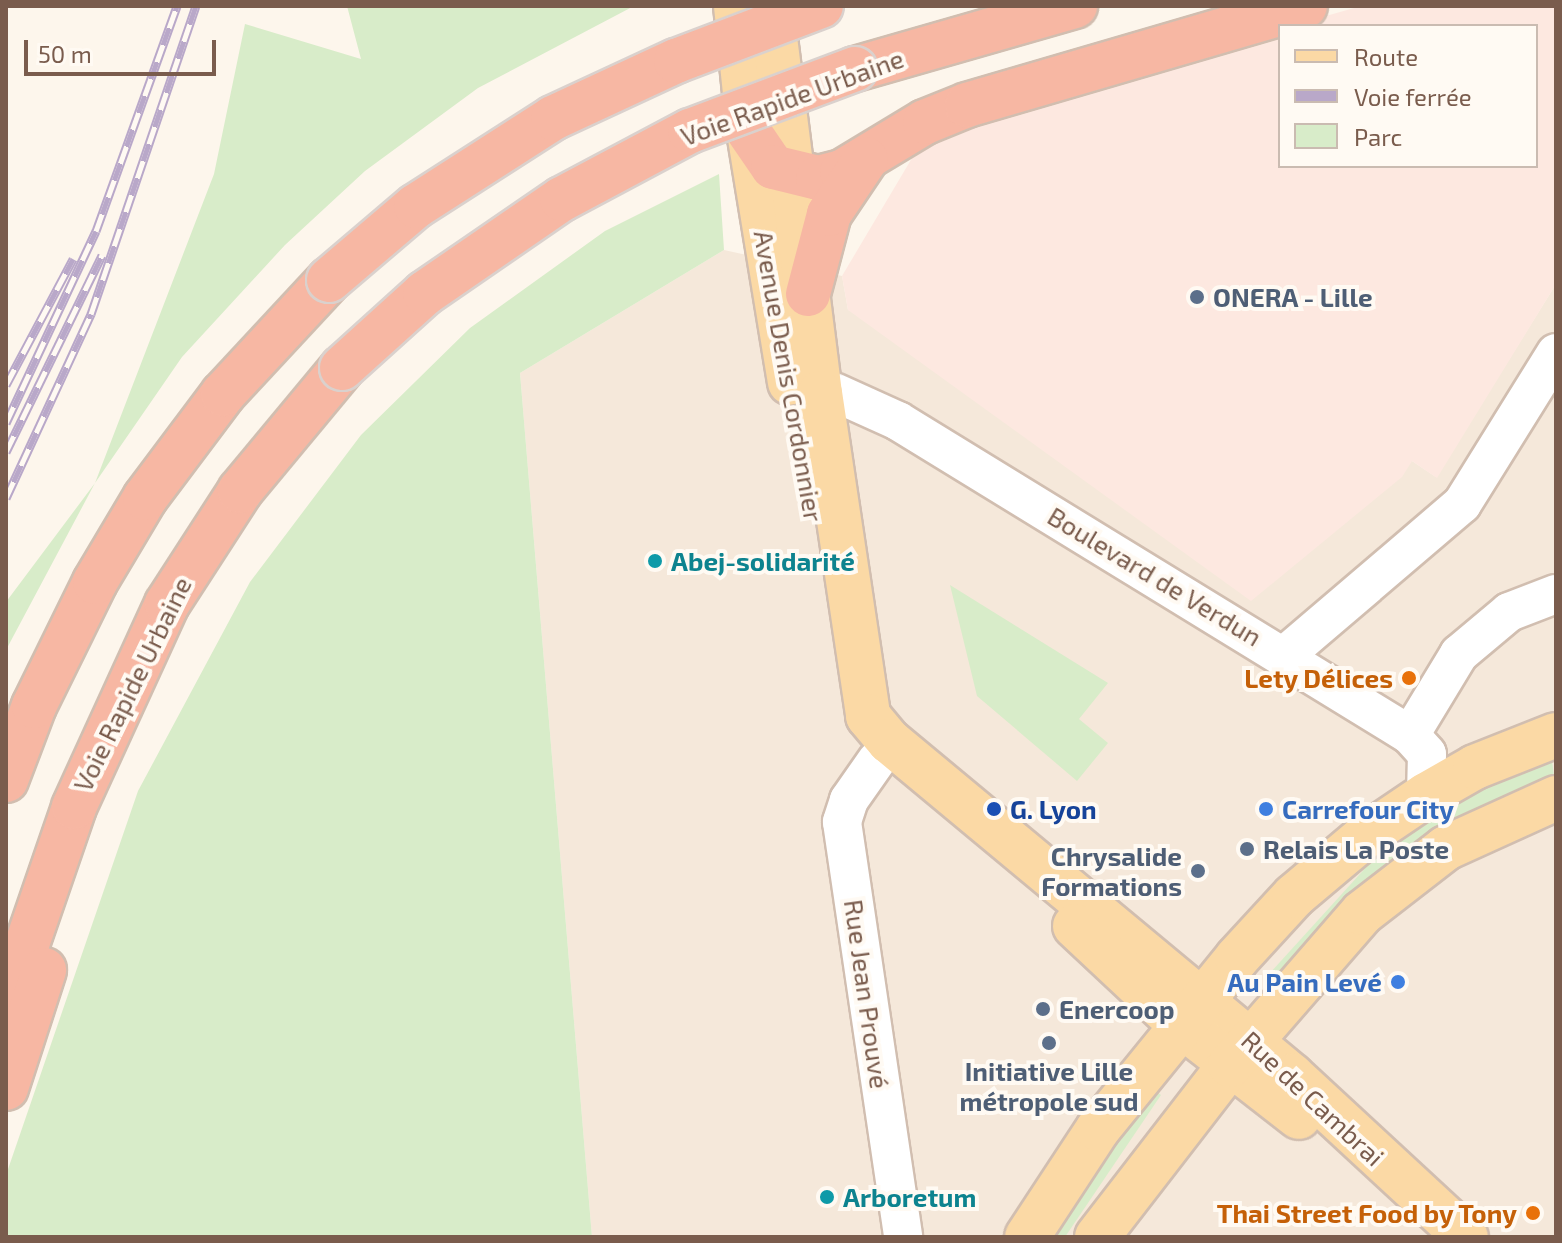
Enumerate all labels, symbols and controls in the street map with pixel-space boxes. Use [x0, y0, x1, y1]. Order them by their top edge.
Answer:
scale bar [28, 24, 220, 74]
legend [1278, 24, 1538, 168]
text: 50 m [38, 39, 92, 68]
street label: Voie Rapide Urbaine [676, 42, 908, 152]
text: Route [1354, 42, 1418, 71]
text: Voie ferrée [1354, 82, 1472, 111]
text: Parc [1354, 122, 1402, 151]
street label: Avenue Denis Cordonnier [748, 228, 830, 524]
place label: ONERA - Lille [1213, 281, 1373, 313]
marker: ONERA - Lille [1188, 288, 1206, 306]
street label: Boulevard de Verdun [1042, 500, 1268, 652]
place label: Abej-solidarité [671, 545, 855, 577]
marker: Abej-solidarité [646, 552, 664, 570]
street label: Voie Rapide Urbaine [67, 572, 197, 796]
place label: Lety Délices [1244, 662, 1393, 694]
marker: Lety Délices [1400, 669, 1418, 687]
place label: G. Lyon [1010, 793, 1097, 825]
place label: Carrefour City [1282, 793, 1454, 825]
marker: G. Lyon [985, 800, 1003, 818]
marker: Carrefour City [1257, 800, 1275, 818]
place label: Relais La Poste [1263, 833, 1449, 865]
place label: Chrysalide Formations [1041, 840, 1182, 902]
marker: Relais La Poste [1238, 840, 1256, 858]
marker: Chrysalide Formations [1189, 862, 1207, 880]
street label: Rue Jean Prouvé [838, 897, 896, 1091]
place label: Au Pain Levé [1227, 966, 1382, 998]
marker: Au Pain Levé [1389, 973, 1407, 991]
place label: Enercoop [1059, 993, 1175, 1025]
marker: Enercoop [1034, 1000, 1052, 1018]
street label: Rue de Cambrai [1235, 1024, 1391, 1172]
marker: Initiative Lille métropole sud [1040, 1034, 1058, 1052]
place label: Initiative Lille métropole sud [960, 1055, 1138, 1116]
place label: Arboretum [843, 1181, 976, 1213]
marker: Arboretum [818, 1188, 836, 1206]
place label: Thai Street Food by Tony [1216, 1197, 1517, 1229]
marker: Thai Street Food by Tony [1524, 1204, 1542, 1222]

